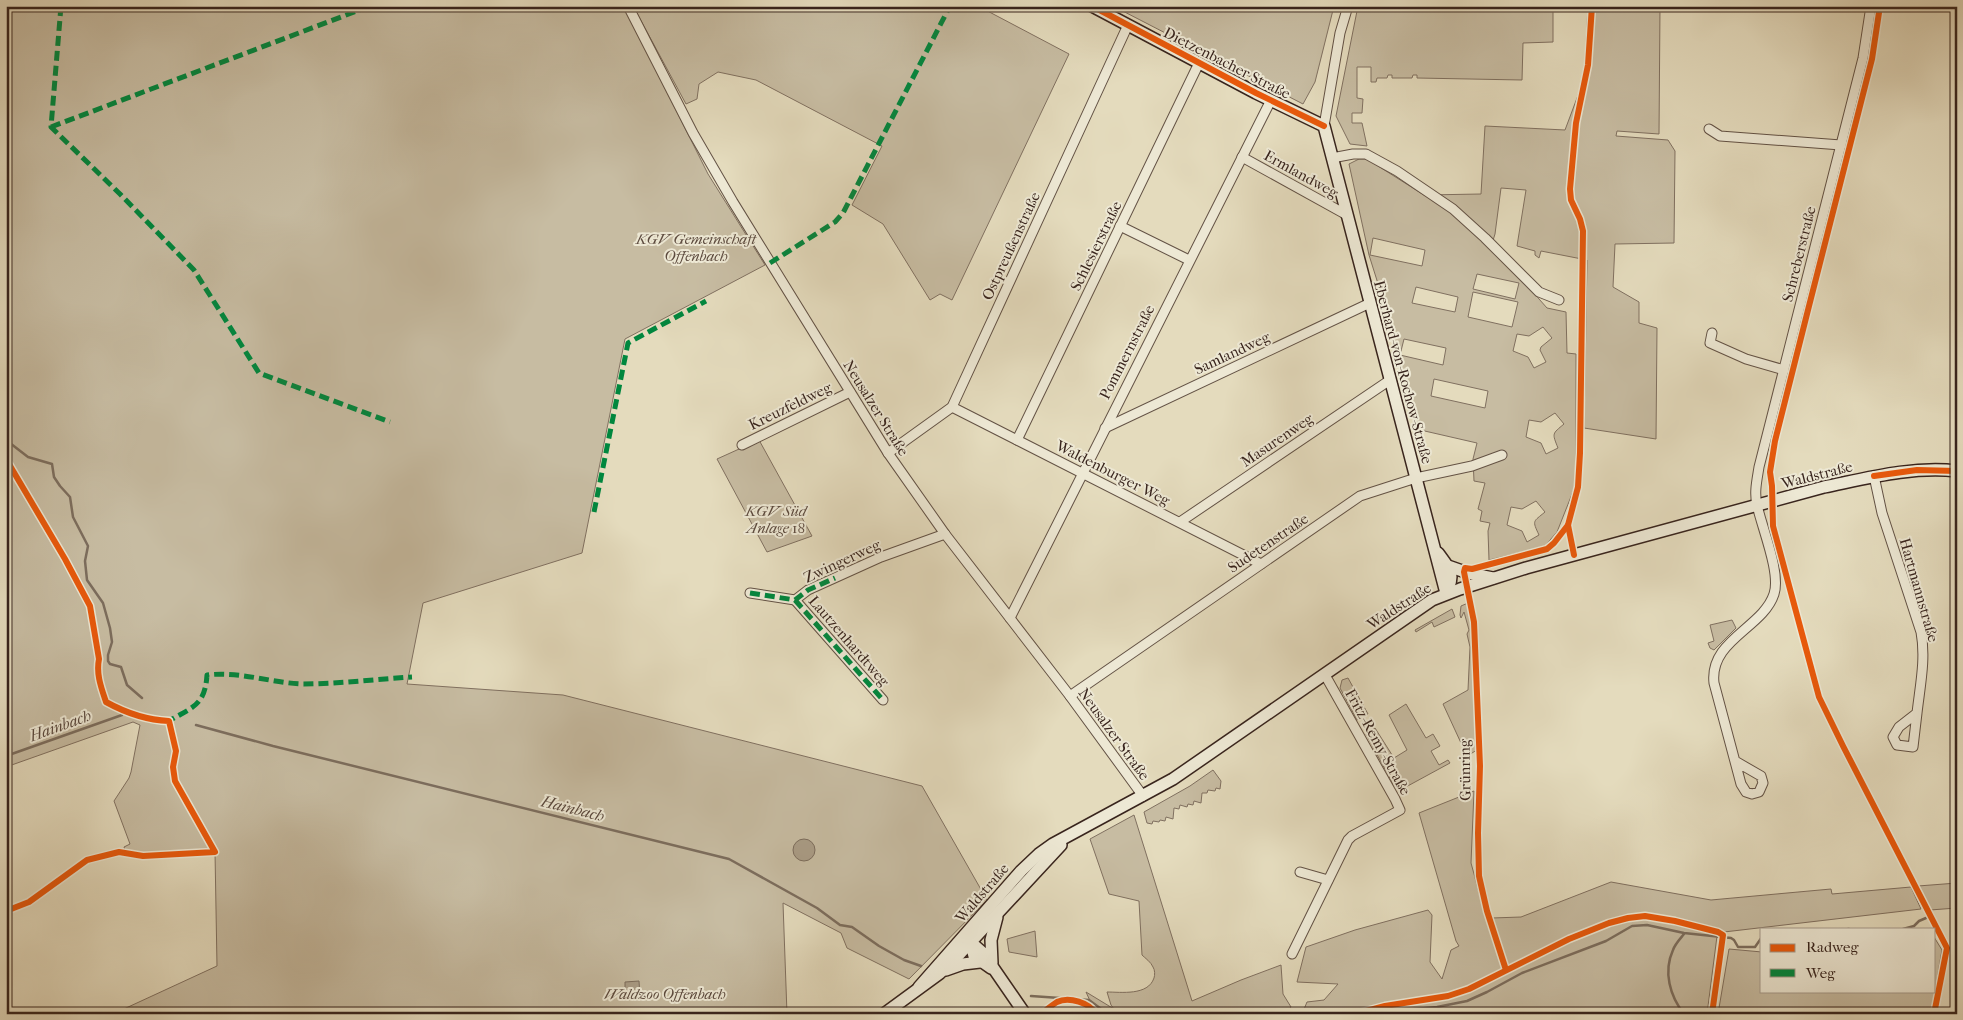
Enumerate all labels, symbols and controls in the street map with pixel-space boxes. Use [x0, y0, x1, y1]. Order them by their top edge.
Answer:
street label: Dietzenbacher Straße [1161, 23, 1294, 103]
street label: Ermlandweg [1261, 146, 1342, 202]
street label: Ostpreußenstraße [978, 189, 1044, 303]
street label: Schlesierstraße [1066, 198, 1126, 294]
street label: Schreberstraße [1778, 204, 1820, 304]
park label: KGV Gemeinschaft Offenbach [635, 230, 758, 265]
street label: Eberhard-von-Rochow-Straße [1370, 278, 1436, 466]
street label: Pommernstraße [1095, 301, 1159, 402]
street label: Samlandweg [1191, 327, 1274, 378]
street label: Neusalzer Straße [839, 357, 913, 460]
street label: Kreuzfeldweg [746, 378, 835, 434]
street label: Masurenweg [1238, 409, 1317, 471]
street label: Waldenburger Weg [1052, 436, 1174, 510]
street label: Waldstraße [1779, 457, 1855, 493]
park label: KGV Süd Anlage 18 [745, 502, 809, 537]
street label: Sudetenstraße [1224, 509, 1312, 576]
street label: Zwingerweg [801, 535, 884, 587]
street label: Hartmannstraße [1896, 536, 1943, 645]
street label: Waldstraße [1363, 578, 1435, 634]
street label: Lautzenhardtweg [805, 592, 894, 691]
street label: Neusalzer Straße [1075, 684, 1154, 784]
street label: Fritz-Remy-Straße [1341, 686, 1415, 799]
water label: Hainbach [26, 706, 94, 746]
street label: Grünring [1455, 738, 1475, 801]
water label: Hainbach [538, 791, 606, 825]
street label: Waldstraße [951, 859, 1013, 927]
legend [1760, 928, 1936, 992]
text: Radweg [1806, 938, 1859, 956]
text: Weg [1805, 964, 1836, 982]
park label: Waldzoo Offenbach [604, 985, 726, 1003]

